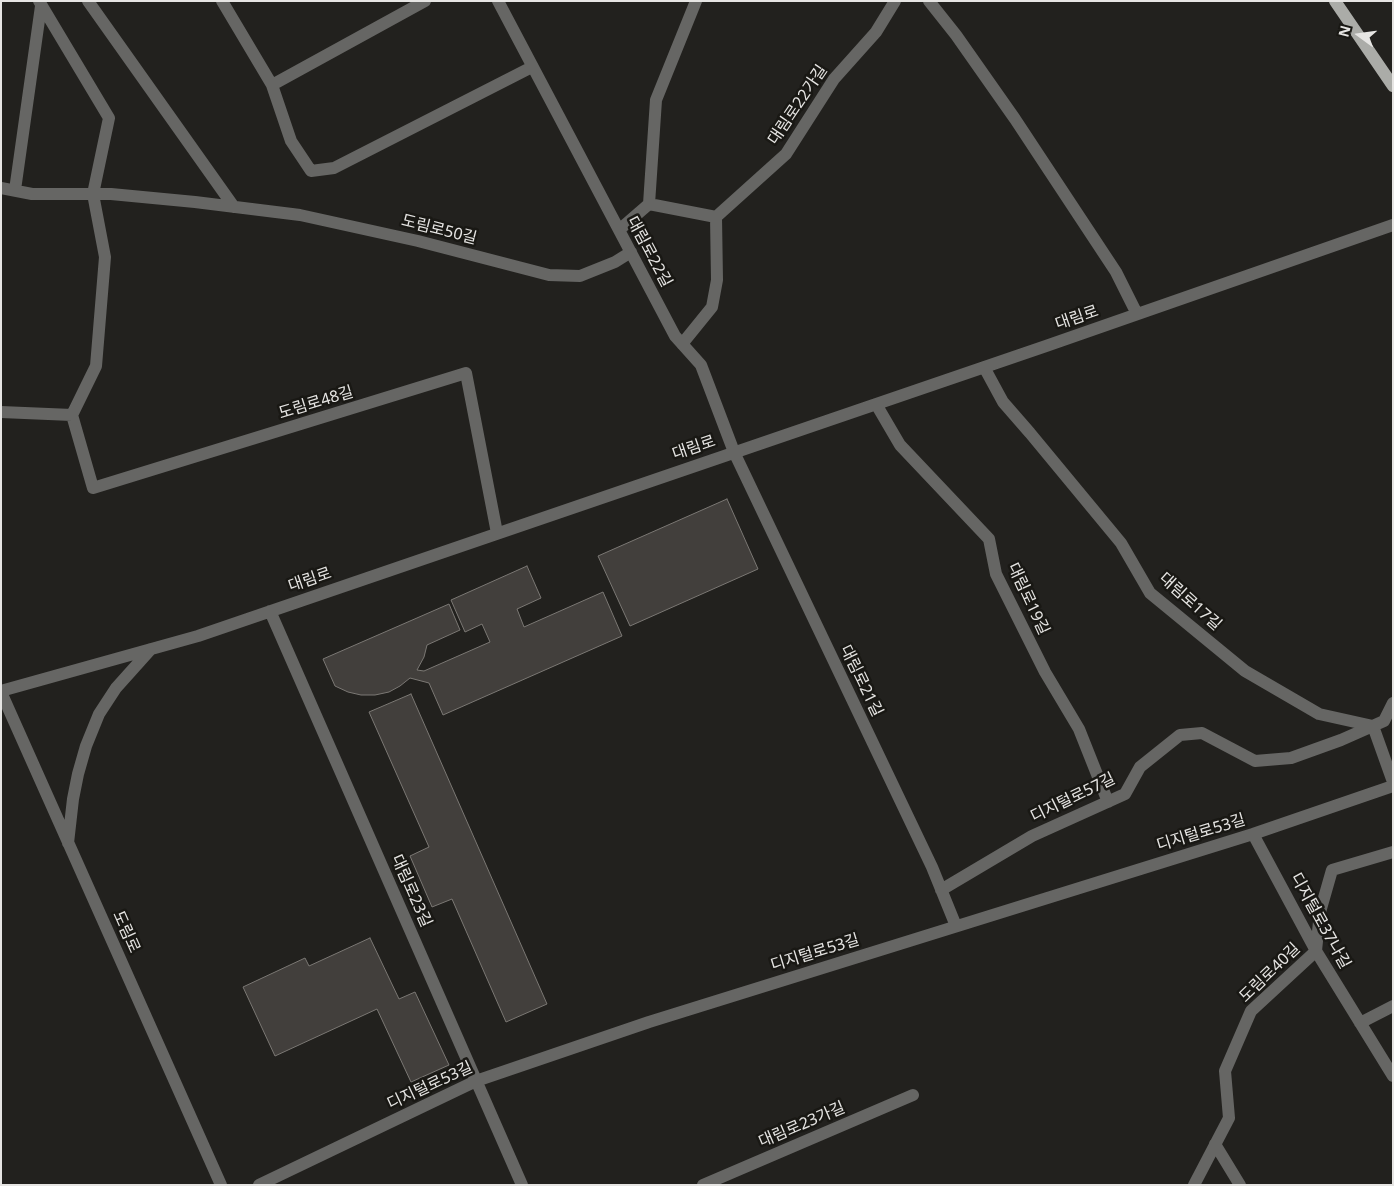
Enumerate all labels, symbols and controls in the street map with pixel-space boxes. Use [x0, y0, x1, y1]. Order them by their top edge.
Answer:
north arrow [1334, 10, 1384, 60]
text: N [1333, 23, 1355, 39]
street label: 대림로22가길 [764, 62, 832, 148]
street label: 도림로50길 [399, 211, 479, 249]
street label: 대림로22길 [622, 213, 676, 291]
street label: 대림로 [1053, 302, 1101, 334]
street label: 도림로48길 [276, 383, 356, 423]
street label: 대림로 [670, 432, 718, 464]
street label: 대림로19길 [1003, 560, 1053, 638]
street label: 대림로 [286, 564, 334, 596]
street label: 대림로17길 [1155, 569, 1225, 635]
street label: 대림로21길 [835, 642, 887, 720]
street label: 디지털로57길 [1027, 769, 1119, 827]
street label: 디지털로53길 [1154, 810, 1248, 856]
street label: 대림로23길 [387, 852, 435, 930]
street label: 디지털로37나길 [1286, 870, 1354, 972]
street label: 도림로 [108, 908, 144, 956]
street label: 디지털로53길 [768, 930, 862, 976]
street label: 도림로40길 [1236, 939, 1304, 1007]
street label: 디지털로53길 [384, 1058, 476, 1114]
street label: 대림로23가길 [756, 1098, 848, 1152]

